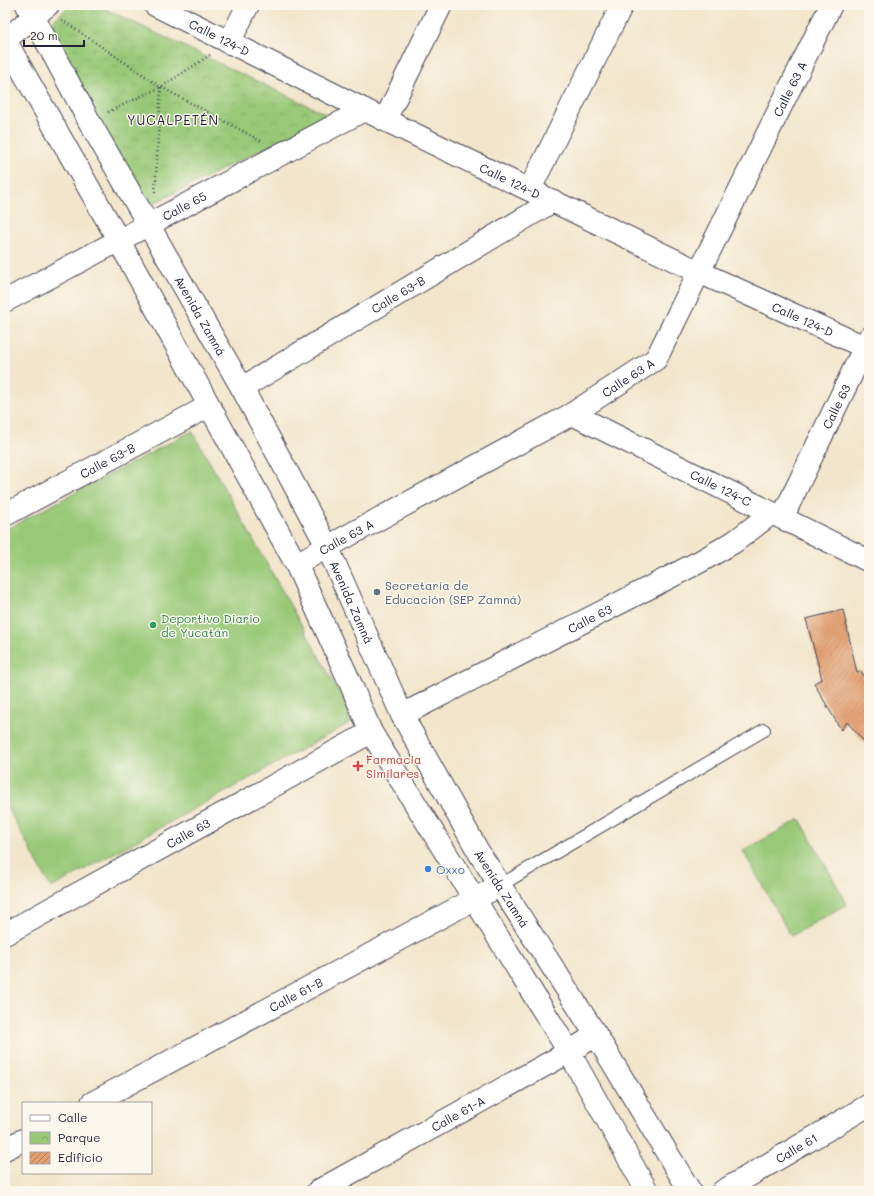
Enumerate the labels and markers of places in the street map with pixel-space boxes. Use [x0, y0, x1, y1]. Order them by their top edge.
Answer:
place label: Secretaría de Educación (SEP Zamná) [385, 577, 521, 607]
marker: Secretaría de Educación (SEP Zamná) [372, 587, 382, 597]
place label: Deportivo Diario de Yucatán [161, 610, 260, 640]
marker: Deportivo Diario de Yucatán [148, 620, 158, 630]
place label: Farmacia Similares [366, 751, 421, 781]
marker: Farmacia Similares [353, 761, 363, 771]
place label: Oxxo [436, 861, 465, 877]
marker: Oxxo [423, 864, 433, 874]

